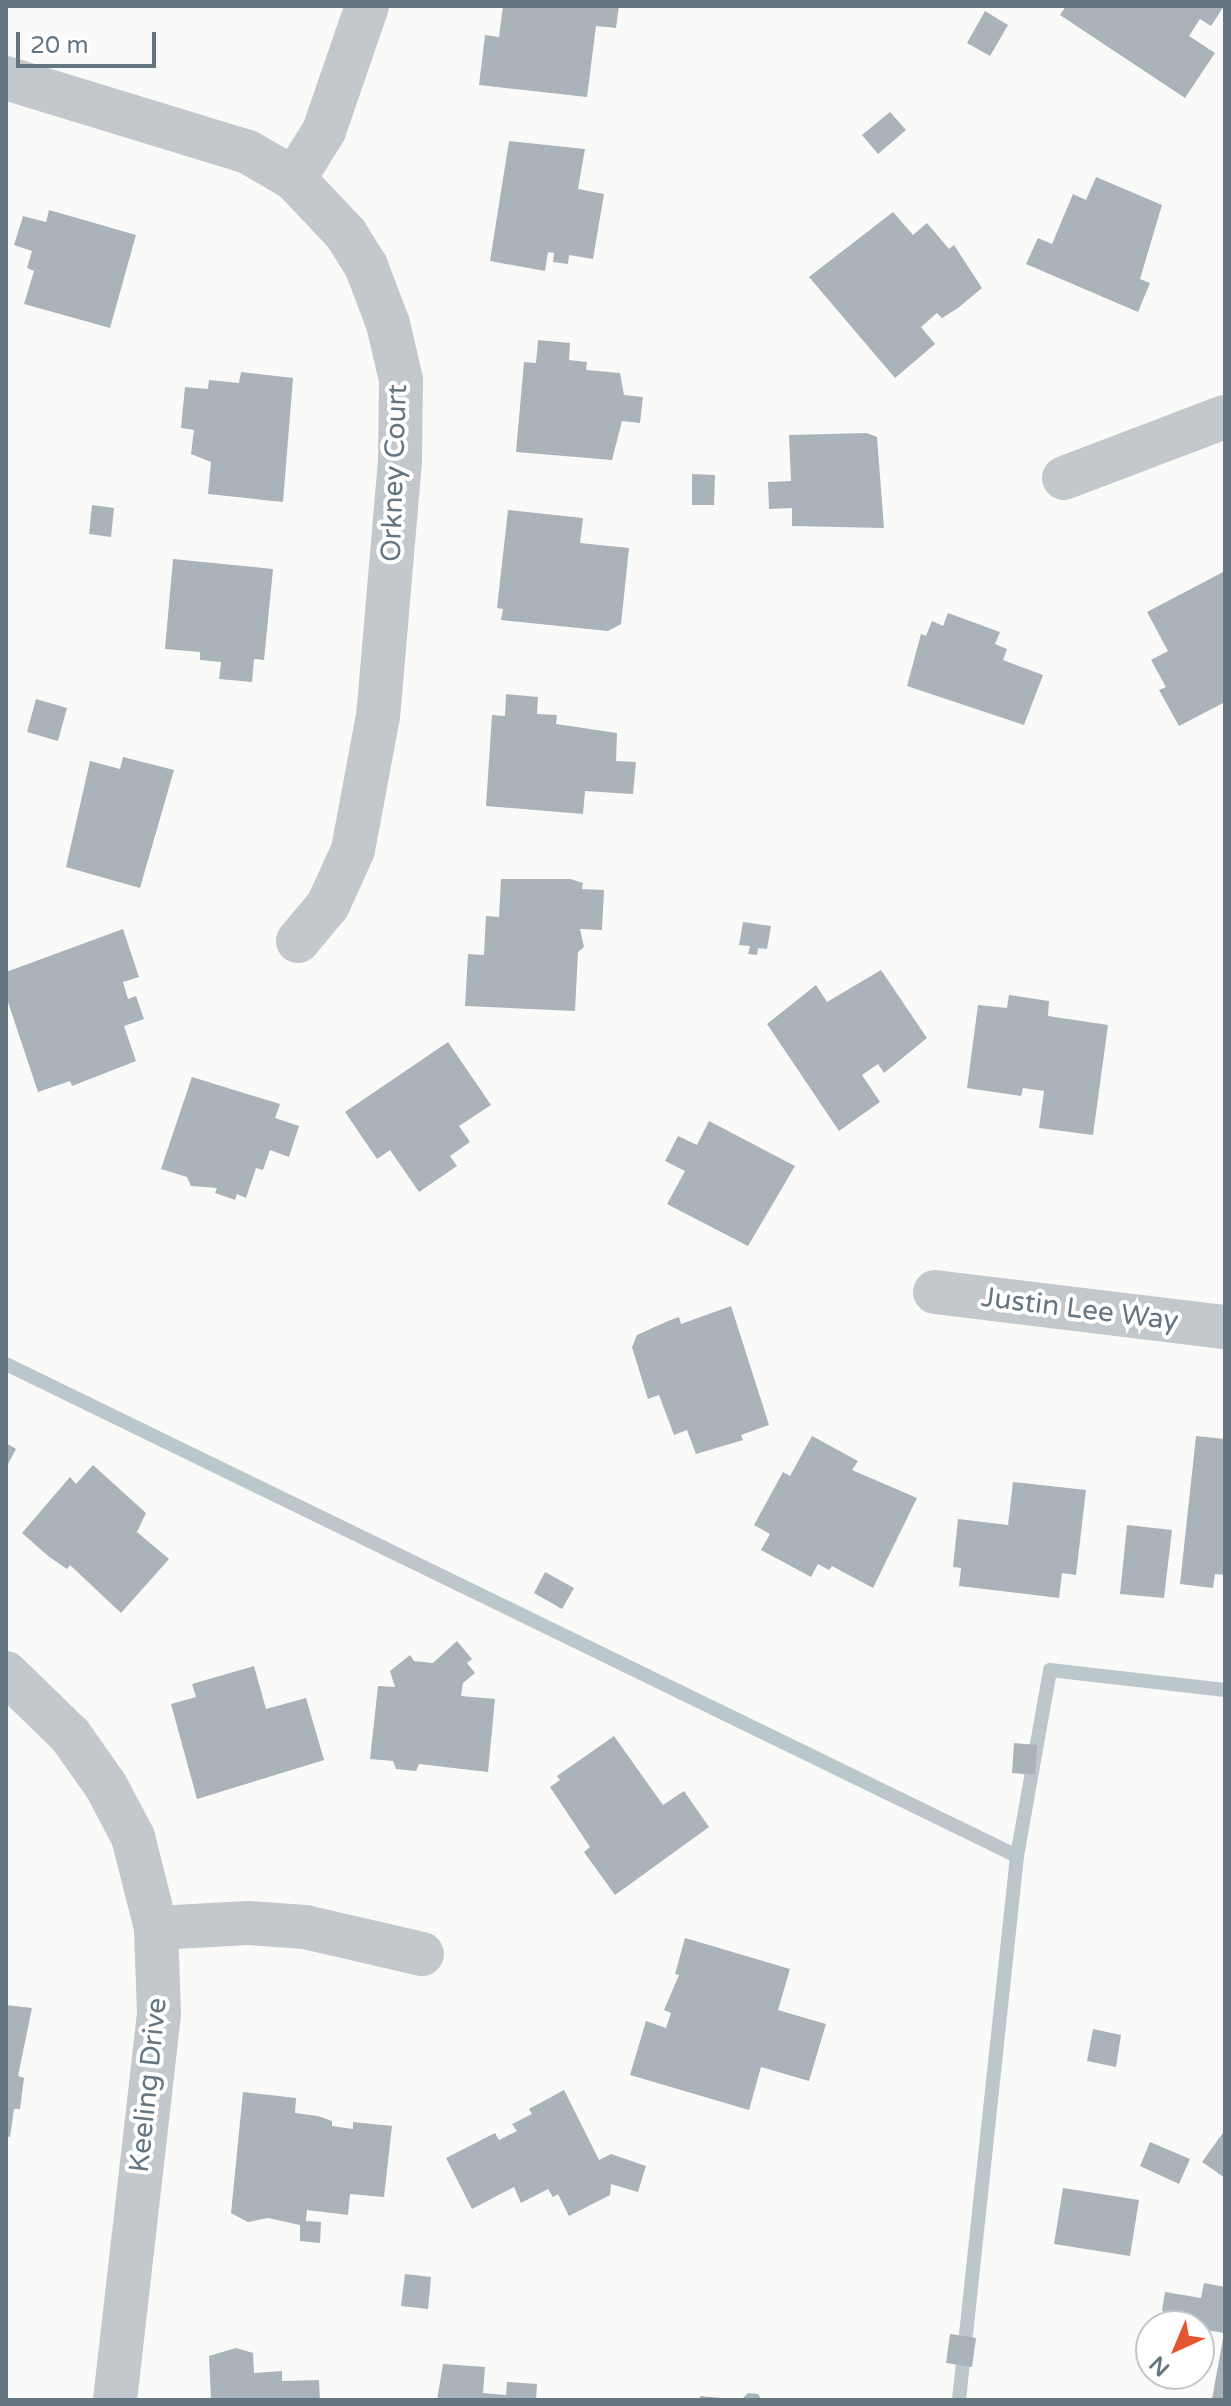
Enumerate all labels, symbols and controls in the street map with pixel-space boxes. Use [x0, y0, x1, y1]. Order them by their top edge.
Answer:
scale bar [20, 16, 160, 66]
text: 20 m [30, 31, 88, 60]
street label: Orkney Court [374, 383, 414, 563]
street label: Justin Lee Way [980, 1280, 1180, 1338]
street label: Keeling Drive [122, 1996, 174, 2174]
north arrow [1135, 2310, 1215, 2390]
text: N [1144, 2350, 1175, 2381]

